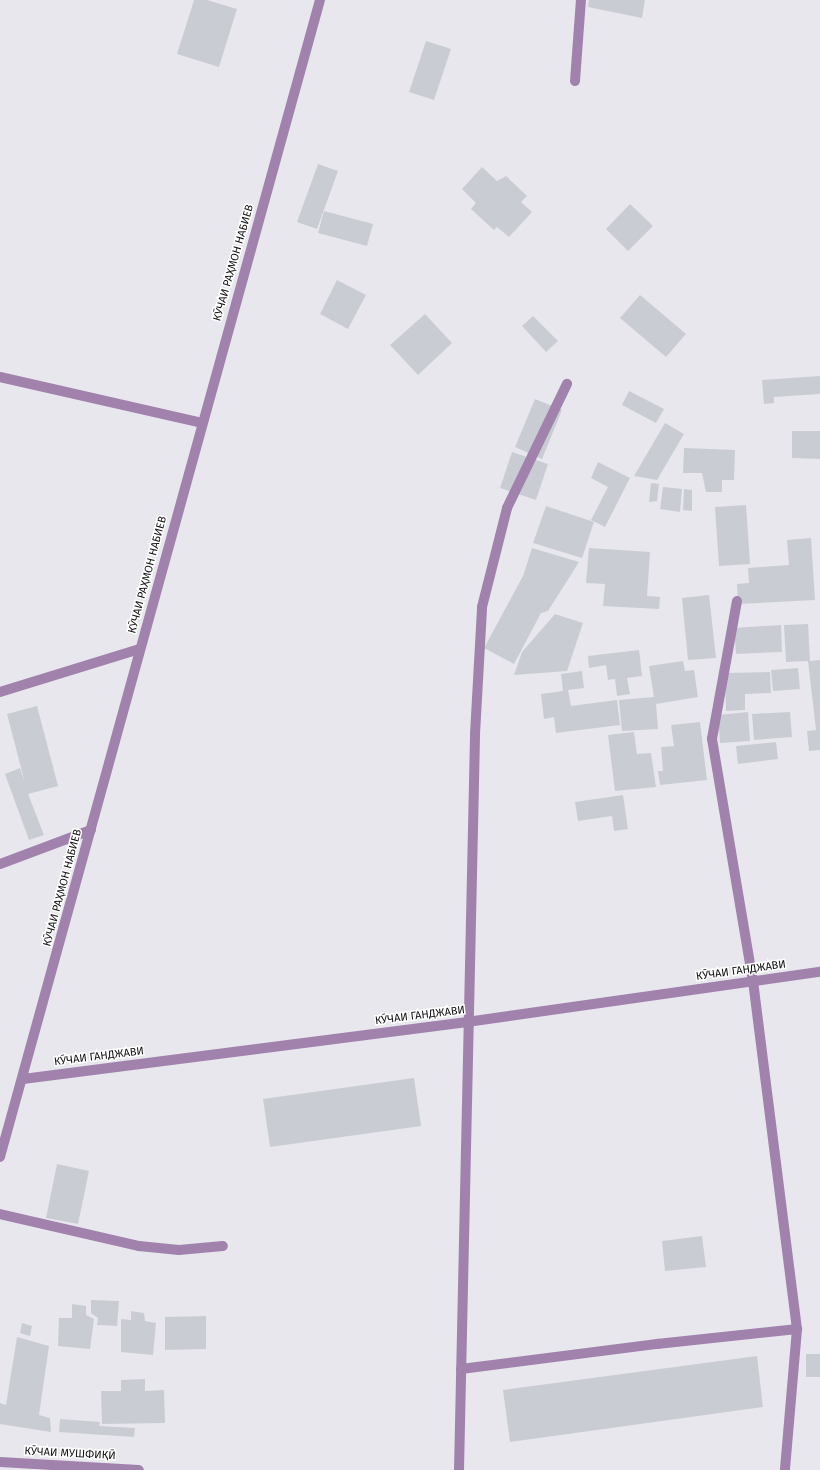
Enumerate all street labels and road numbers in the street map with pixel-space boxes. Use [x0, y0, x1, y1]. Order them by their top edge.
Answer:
street label: КӮЧАИ РАҲМОН НАБИЕВ [211, 203, 257, 323]
street label: КӮЧАИ РАҲМОН НАБИЕВ [126, 515, 170, 635]
street label: КӮЧАИ РАҲМОН НАБИЕВ [41, 828, 85, 948]
street label: КӮЧАИ ГАНДЖАВИ [695, 958, 787, 984]
street label: КӮЧАИ ГАНДЖАВИ [374, 1004, 466, 1028]
street label: КӮЧАИ ГАНДЖАВИ [53, 1045, 145, 1069]
street label: КӮЧАИ МУШФИҚӢ [24, 1445, 116, 1463]

